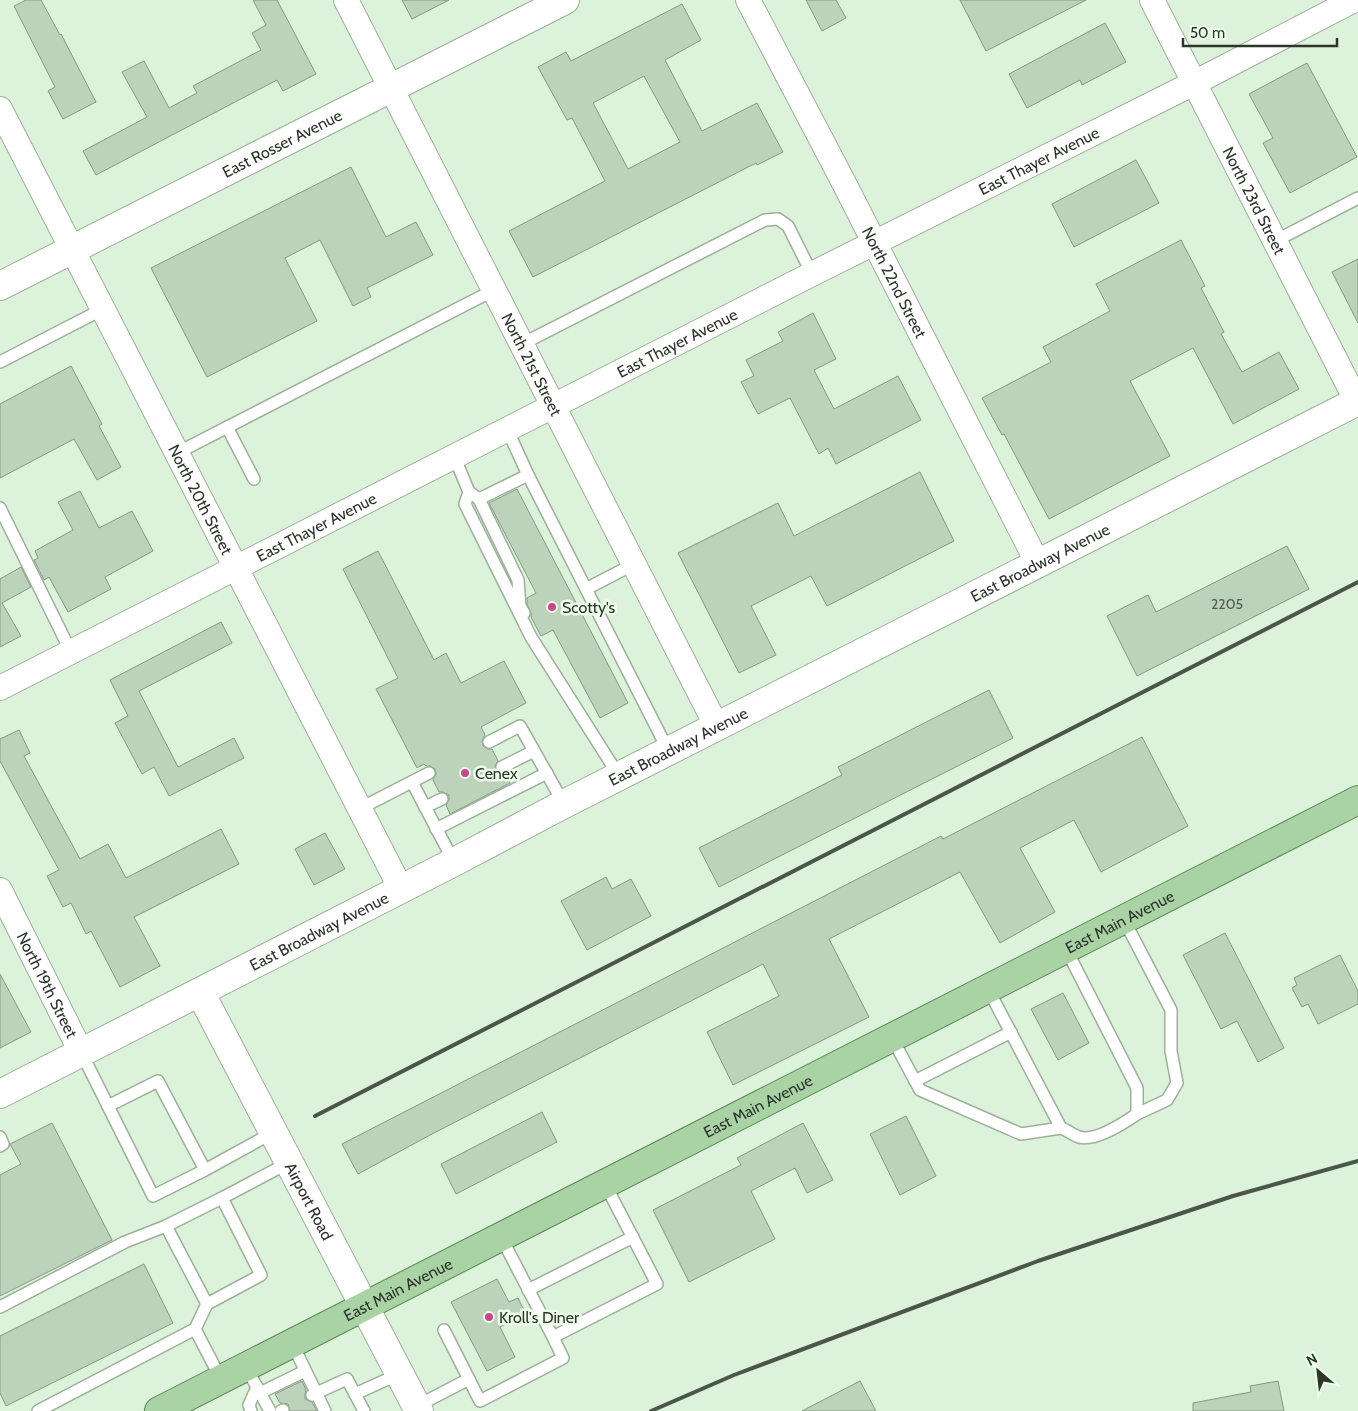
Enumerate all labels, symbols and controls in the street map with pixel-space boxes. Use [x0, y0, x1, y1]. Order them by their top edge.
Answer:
scale bar [1183, 15, 1337, 47]
text: 50 m [1190, 24, 1225, 42]
street label: East Rosser Avenue [219, 105, 345, 181]
street label: East Thayer Avenue [975, 123, 1102, 199]
street label: North 23rd Street [1219, 143, 1290, 258]
street label: North 22nd Street [858, 224, 931, 341]
street label: East Thayer Avenue [614, 304, 740, 381]
street label: North 21st Street [498, 310, 566, 420]
street label: North 20th Street [165, 441, 237, 558]
street label: East Thayer Avenue [253, 488, 380, 565]
street label: East Broadway Avenue [967, 519, 1113, 606]
house number: 2205 [1211, 595, 1243, 613]
place label: Scotty's [562, 598, 616, 617]
marker: Scotty's [546, 601, 558, 613]
street label: East Broadway Avenue [605, 703, 751, 789]
place label: Cenex [475, 764, 518, 783]
marker: Cenex [459, 767, 471, 779]
street label: East Main Avenue [1062, 886, 1177, 957]
street label: East Broadway Avenue [246, 888, 391, 974]
street label: North 19th Street [13, 929, 82, 1041]
street label: East Main Avenue [700, 1070, 815, 1141]
street label: Airport Road [281, 1159, 337, 1243]
street label: East Main Avenue [340, 1254, 455, 1325]
place label: Kroll's Diner [499, 1308, 580, 1327]
marker: Kroll's Diner [483, 1311, 495, 1323]
north arrow [1293, 1346, 1343, 1396]
text: N [1303, 1349, 1320, 1370]

